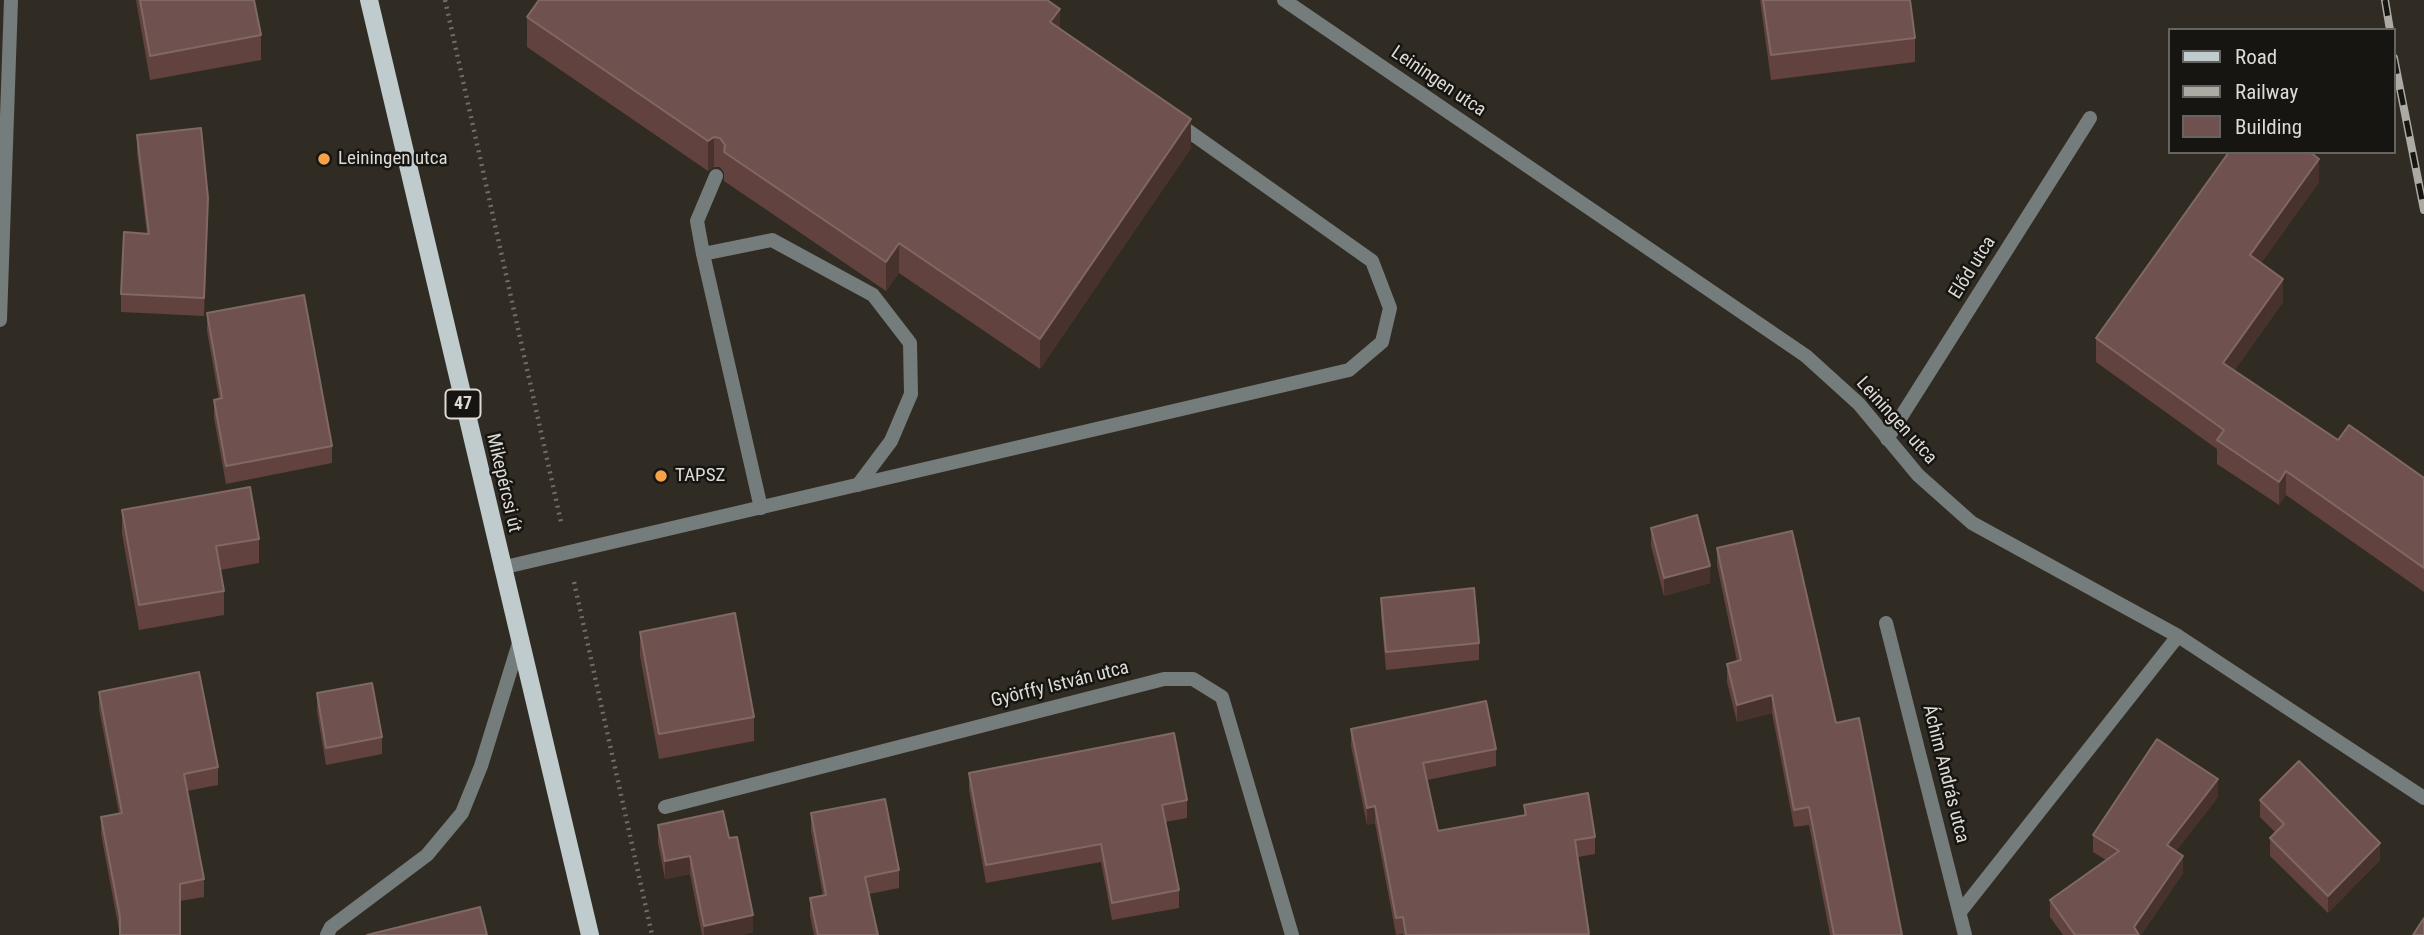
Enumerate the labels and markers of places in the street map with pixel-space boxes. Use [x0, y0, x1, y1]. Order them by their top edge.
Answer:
place label: Leiningen utca [338, 148, 448, 170]
marker: Leiningen utca [316, 151, 332, 167]
place label: TAPSZ [675, 465, 725, 487]
marker: TAPSZ [653, 468, 669, 484]

